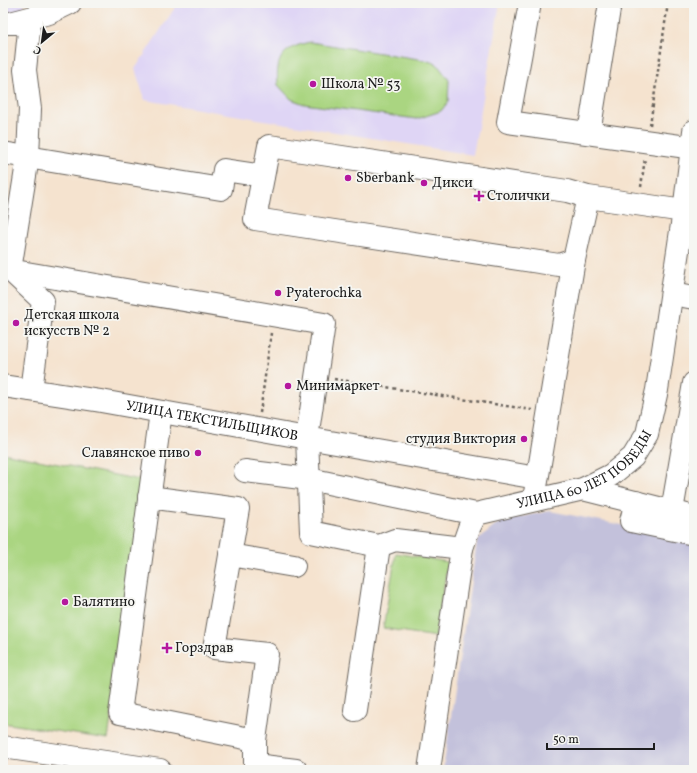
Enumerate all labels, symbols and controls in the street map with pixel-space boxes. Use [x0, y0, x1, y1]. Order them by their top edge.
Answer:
north arrow [22, 22, 62, 62]
text: С [31, 41, 45, 58]
place label: Школа № 53 [321, 75, 400, 94]
marker: Школа № 53 [308, 79, 318, 89]
place label: Sberbank [356, 169, 415, 188]
marker: Sberbank [343, 173, 353, 183]
place label: Дикси [432, 174, 473, 193]
marker: Дикси [419, 178, 429, 188]
place label: Столички [487, 187, 550, 206]
marker: Столички [474, 191, 484, 201]
place label: Pyaterochka [286, 284, 362, 303]
marker: Pyaterochka [273, 288, 283, 298]
place label: Детская школа искусств № 2 [24, 306, 119, 341]
marker: Детская школа искусств № 2 [11, 318, 21, 328]
place label: Минимаркет [296, 377, 380, 396]
marker: Минимаркет [283, 381, 293, 391]
street label: УЛИЦА ТЕКСТИЛЬЩИКОВ [124, 396, 300, 446]
street label: УЛИЦА 60 ЛЕТ ПОБЕДЫ [515, 426, 657, 514]
place label: студия Виктория [406, 430, 516, 449]
marker: студия Виктория [519, 434, 529, 444]
place label: Славянское пиво [82, 444, 190, 463]
marker: Славянское пиво [193, 448, 203, 458]
place label: Балятино [73, 593, 135, 612]
marker: Балятино [60, 597, 70, 607]
place label: Горздрав [175, 639, 233, 658]
marker: Горздрав [162, 643, 172, 653]
scale bar [547, 725, 654, 751]
text: 50 m [553, 732, 579, 748]

